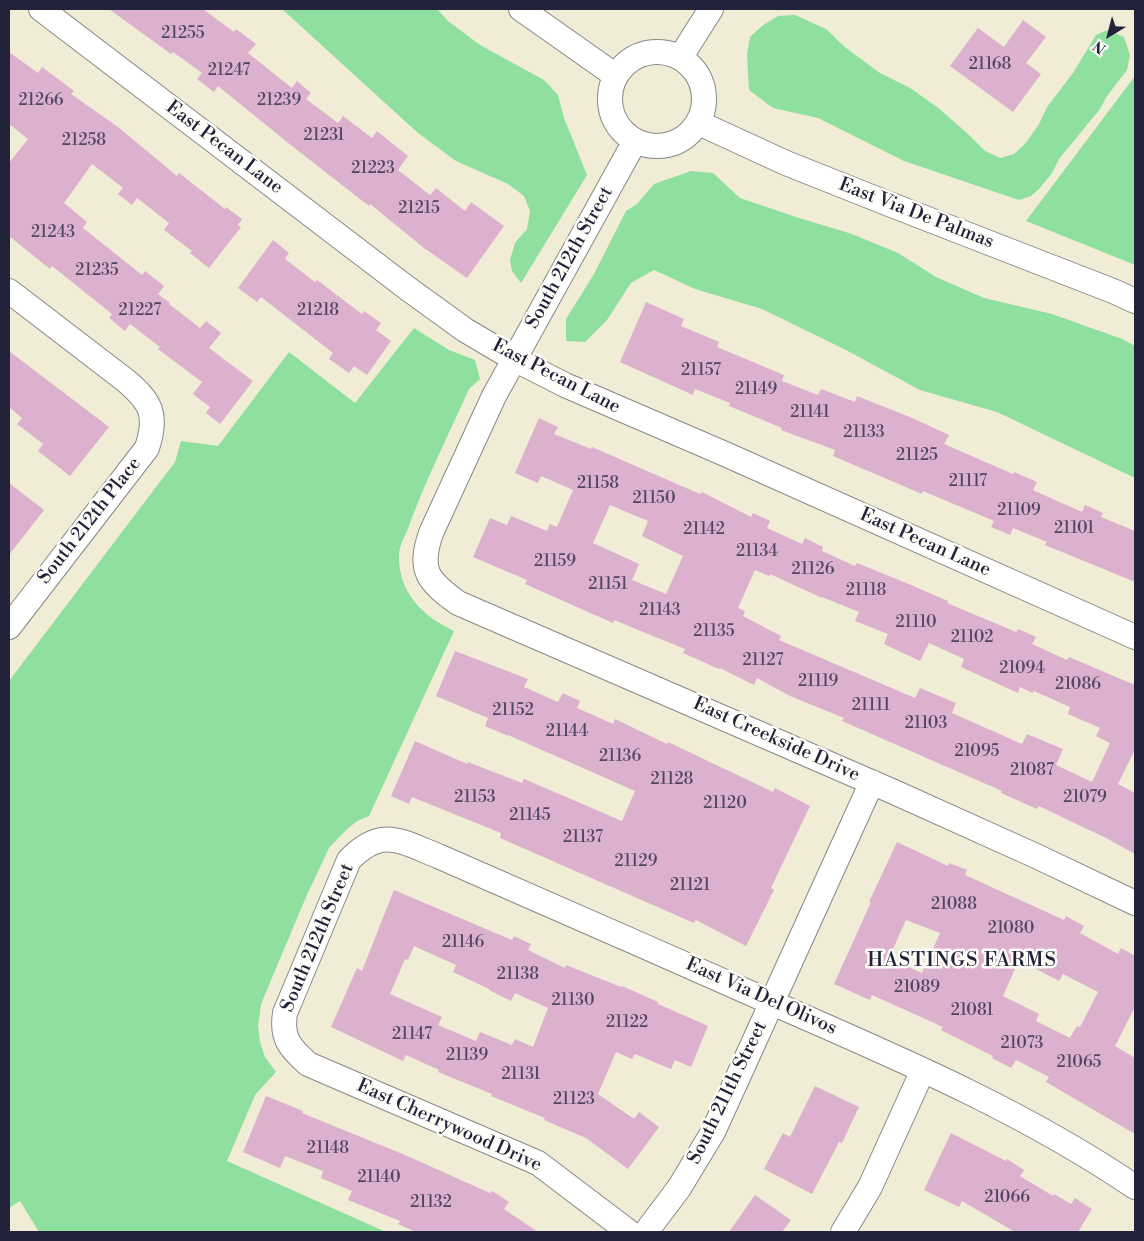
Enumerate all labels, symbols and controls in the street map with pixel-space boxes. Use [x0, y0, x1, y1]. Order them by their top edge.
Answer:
north arrow [1084, 10, 1134, 60]
house number: 21255 [161, 24, 205, 44]
text: N [1090, 36, 1110, 58]
house number: 21168 [969, 55, 1011, 75]
house number: 21247 [208, 61, 250, 81]
house number: 21266 [18, 91, 64, 111]
house number: 21239 [257, 91, 301, 111]
street label: East Pecan Lane [161, 97, 287, 199]
house number: 21231 [304, 126, 344, 146]
house number: 21258 [62, 131, 106, 151]
house number: 21223 [351, 159, 395, 179]
street label: East Via De Palmas [835, 174, 997, 254]
street label: South 212th Street [522, 183, 618, 333]
house number: 21215 [398, 199, 440, 219]
house number: 21243 [31, 223, 75, 243]
house number: 21235 [75, 261, 119, 281]
house number: 21227 [119, 301, 161, 321]
house number: 21218 [297, 301, 339, 321]
street label: East Pecan Lane [488, 335, 624, 419]
house number: 21157 [681, 361, 721, 381]
house number: 21149 [735, 380, 777, 400]
house number: 21141 [790, 403, 830, 423]
house number: 21133 [843, 423, 885, 443]
house number: 21125 [896, 446, 938, 466]
street label: South 212th Place [33, 453, 147, 589]
house number: 21117 [949, 472, 987, 492]
house number: 21158 [577, 474, 619, 494]
house number: 21150 [632, 489, 676, 509]
house number: 21109 [997, 501, 1041, 521]
street label: East Pecan Lane [856, 504, 994, 582]
house number: 21101 [1054, 519, 1094, 539]
house number: 21142 [683, 520, 725, 540]
house number: 21134 [736, 542, 778, 562]
house number: 21159 [534, 552, 576, 572]
house number: 21126 [792, 560, 834, 580]
house number: 21151 [588, 575, 628, 595]
house number: 21118 [846, 581, 886, 601]
house number: 21143 [639, 601, 681, 621]
house number: 21110 [895, 613, 937, 633]
house number: 21135 [693, 622, 735, 642]
house number: 21102 [951, 628, 993, 648]
house number: 21127 [742, 651, 784, 671]
house number: 21094 [999, 659, 1045, 679]
house number: 21119 [798, 672, 838, 692]
house number: 21086 [1055, 675, 1101, 695]
street label: East Creekside Drive [689, 693, 863, 787]
house number: 21111 [852, 696, 890, 716]
house number: 21152 [492, 701, 534, 721]
house number: 21103 [905, 714, 947, 734]
house number: 21144 [546, 722, 588, 742]
house number: 21095 [955, 742, 999, 762]
house number: 21136 [599, 747, 641, 767]
house number: 21087 [1010, 761, 1054, 781]
house number: 21128 [651, 770, 693, 790]
house number: 21153 [454, 788, 496, 808]
house number: 21079 [1063, 788, 1107, 808]
house number: 21120 [703, 794, 747, 814]
house number: 21145 [509, 806, 551, 826]
house number: 21137 [563, 828, 603, 848]
house number: 21129 [615, 852, 657, 872]
street label: South 212th Street [276, 860, 360, 1016]
house number: 21121 [670, 876, 710, 896]
house number: 21088 [931, 895, 977, 915]
house number: 21080 [988, 919, 1034, 939]
house number: 21146 [442, 933, 484, 953]
district label: HASTINGS FARMS [865, 949, 1059, 973]
street label: East Via Del Olivos [682, 953, 840, 1041]
house number: 21138 [497, 965, 539, 985]
house number: 21089 [894, 978, 940, 998]
house number: 21130 [551, 991, 595, 1011]
house number: 21081 [951, 1001, 993, 1021]
house number: 21122 [606, 1013, 648, 1033]
street label: South 211th Street [683, 1018, 773, 1168]
house number: 21147 [392, 1025, 432, 1045]
house number: 21073 [1001, 1034, 1043, 1054]
house number: 21139 [446, 1046, 488, 1066]
house number: 21065 [1057, 1053, 1101, 1073]
house number: 21131 [502, 1065, 540, 1085]
street label: East Cherrywood Drive [353, 1075, 545, 1177]
house number: 21123 [553, 1090, 595, 1110]
house number: 21148 [307, 1139, 349, 1159]
house number: 21140 [357, 1168, 401, 1188]
house number: 21066 [984, 1188, 1030, 1208]
house number: 21132 [410, 1193, 452, 1213]

